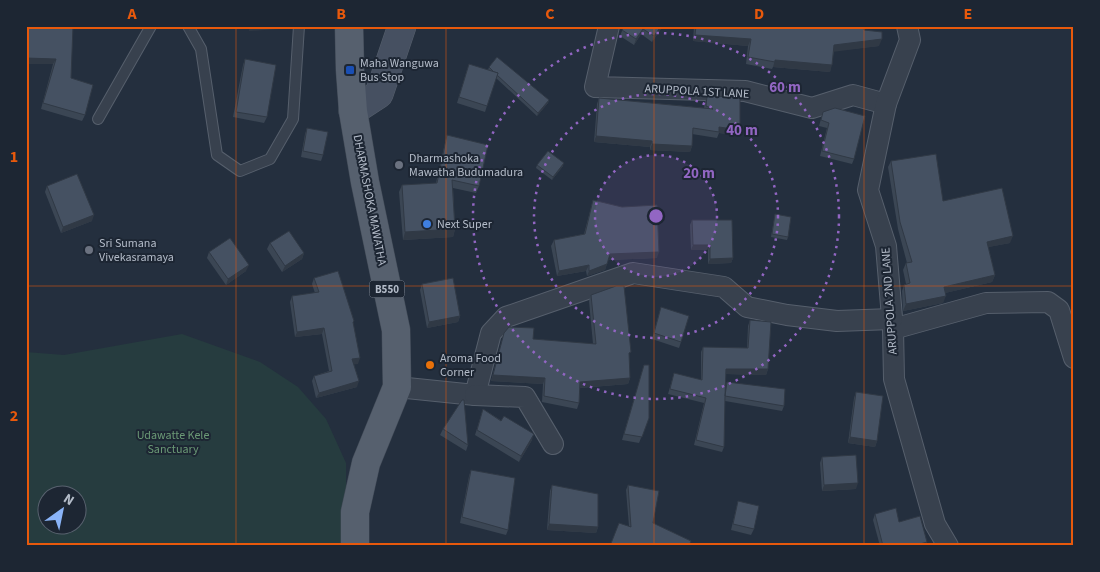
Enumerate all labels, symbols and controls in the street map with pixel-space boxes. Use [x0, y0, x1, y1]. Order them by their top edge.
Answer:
text: A [126, 3, 137, 25]
text: B [336, 3, 346, 25]
text: C [545, 3, 555, 25]
text: D [754, 3, 764, 25]
text: E [964, 3, 972, 25]
place label: Maha Wanguwa Bus Stop [360, 55, 439, 86]
marker: Maha Wanguwa Bus Stop [344, 64, 356, 76]
text: 60 m [769, 77, 801, 98]
street label: ARUPPOLA 1ST LANE [644, 80, 750, 103]
text: 40 m [726, 120, 758, 141]
street label: DHARMASHOKA MAWATHA [348, 133, 391, 267]
text: 1 [10, 146, 18, 168]
place label: Dharmashoka Mawatha Budumadura [409, 150, 523, 181]
marker: Dharmashoka Mawatha Budumadura [393, 159, 405, 171]
text: 20 m [683, 163, 715, 184]
centre of rings [647, 207, 665, 225]
place label: Next Super [437, 216, 493, 233]
marker: Next Super [421, 218, 433, 230]
place label: Sri Sumana Vivekasramaya [99, 235, 174, 266]
marker: Sri Sumana Vivekasramaya [83, 244, 95, 256]
street label: ARUPPOLA 2ND LANE [877, 247, 902, 355]
road number: B550 [370, 280, 404, 298]
place label: Aroma Food Corner [440, 350, 501, 381]
marker: Aroma Food Corner [424, 359, 436, 371]
text: 2 [10, 405, 18, 427]
park label: Udawatte Kele Sanctuary [137, 427, 209, 458]
north arrow [38, 484, 88, 534]
text: N [59, 489, 78, 511]

